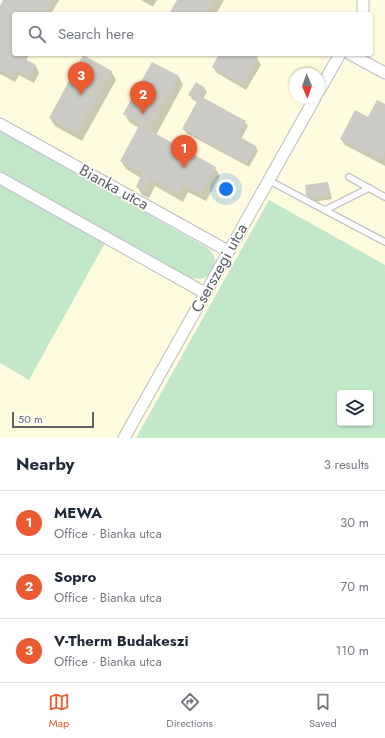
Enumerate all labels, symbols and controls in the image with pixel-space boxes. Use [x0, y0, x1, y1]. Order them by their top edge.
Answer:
search box [12, 12, 373, 56]
icon: search [26, 23, 48, 45]
text: Search here [58, 23, 134, 45]
pin: 3 [68, 62, 94, 95]
north arrow [289, 68, 325, 104]
pin: 2 [130, 81, 156, 114]
pin: 1 [171, 135, 197, 168]
street label: Bianka utca [75, 158, 153, 216]
your location [216, 179, 236, 199]
street label: Cserszegi utca [185, 219, 253, 317]
map controls [337, 390, 373, 426]
button: layers [337, 390, 373, 426]
scale bar [12, 410, 94, 429]
text: 50 m [18, 411, 43, 427]
text: Nearby [16, 452, 74, 476]
text: 3 results [324, 455, 369, 474]
text: MEWA [54, 502, 102, 524]
text: 1 [26, 513, 32, 532]
text: 30 m [340, 513, 369, 532]
text: Office · Bianka utca [54, 524, 162, 543]
text: Sopro [54, 566, 96, 588]
text: 2 [25, 577, 33, 596]
text: 70 m [340, 577, 369, 596]
text: Office · Bianka utca [54, 588, 162, 607]
text: V-Therm Budakeszi [54, 630, 189, 652]
text: 3 [25, 641, 33, 660]
text: 110 m [335, 641, 369, 660]
text: Office · Bianka utca [54, 652, 162, 671]
tab: Map [48, 691, 70, 731]
tab: Directions [166, 691, 213, 731]
tab: Saved [309, 691, 337, 731]

